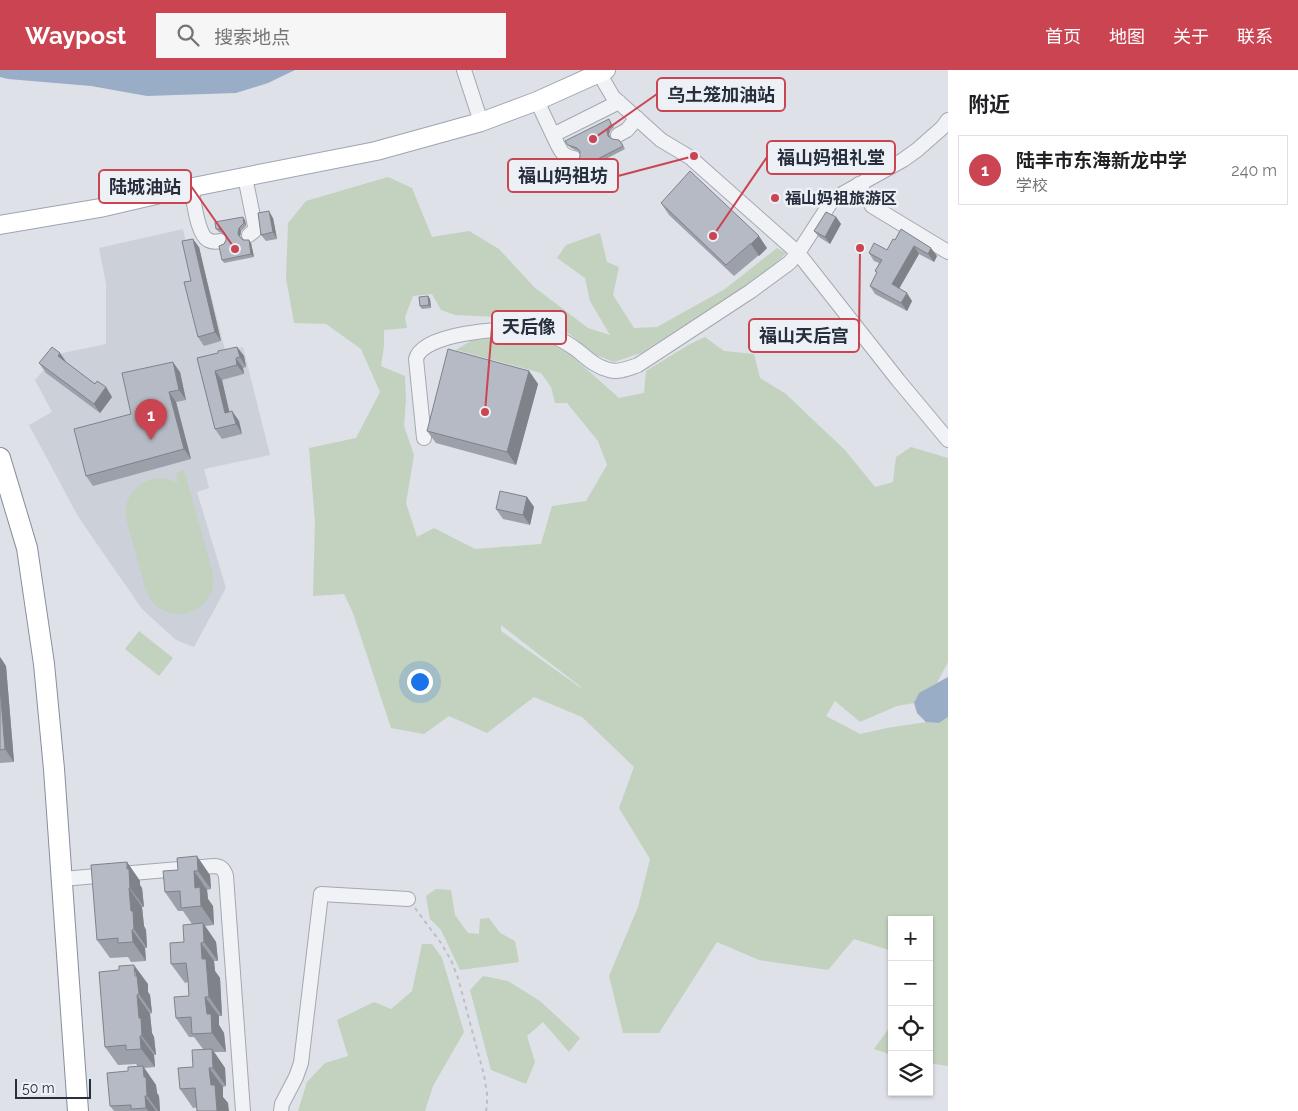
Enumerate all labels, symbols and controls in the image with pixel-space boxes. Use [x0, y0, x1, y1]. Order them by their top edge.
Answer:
search box [156, 13, 506, 58]
text: Waypost [25, 21, 126, 50]
icon: search [174, 21, 202, 49]
text: 搜索地点 [214, 26, 290, 48]
text: 首页 [1045, 26, 1081, 47]
text: 地图 [1109, 26, 1145, 47]
text: 关于 [1173, 26, 1209, 47]
text: 联系 [1237, 26, 1273, 47]
callout: 乌土笼加油站 [657, 78, 785, 111]
text: 乌土笼加油站 [667, 84, 775, 105]
text: 附近 [968, 92, 1010, 117]
callout: 福山妈祖礼堂 [767, 141, 895, 174]
text: 福山妈祖礼堂 [777, 147, 885, 168]
text: 陆丰市东海新龙中学 [1016, 149, 1187, 171]
callout: 福山妈祖坊 [508, 159, 618, 192]
text: 1 [981, 161, 989, 180]
text: 240 m [1231, 161, 1277, 180]
text: 福山妈祖坊 [518, 165, 608, 186]
callout: 陆城油站 [99, 170, 191, 203]
text: 陆城油站 [109, 176, 181, 197]
text: 学校 [1016, 176, 1048, 195]
place label: 福山妈祖旅游区 [785, 189, 897, 208]
marker: 福山妈祖旅游区 [769, 192, 781, 204]
callout: 天后像 [492, 311, 566, 344]
text: 天后像 [502, 316, 556, 337]
callout: 福山天后宫 [749, 319, 859, 352]
text: 福山天后宫 [759, 325, 849, 346]
pin: 1 [135, 399, 167, 440]
your location [407, 669, 433, 695]
map controls [888, 916, 933, 1096]
button: + [888, 916, 933, 961]
button: − [888, 961, 933, 1006]
button: locate [888, 1006, 933, 1051]
button: layers [888, 1051, 933, 1096]
scale bar [15, 1076, 91, 1099]
text: 50 m [22, 1080, 55, 1096]

